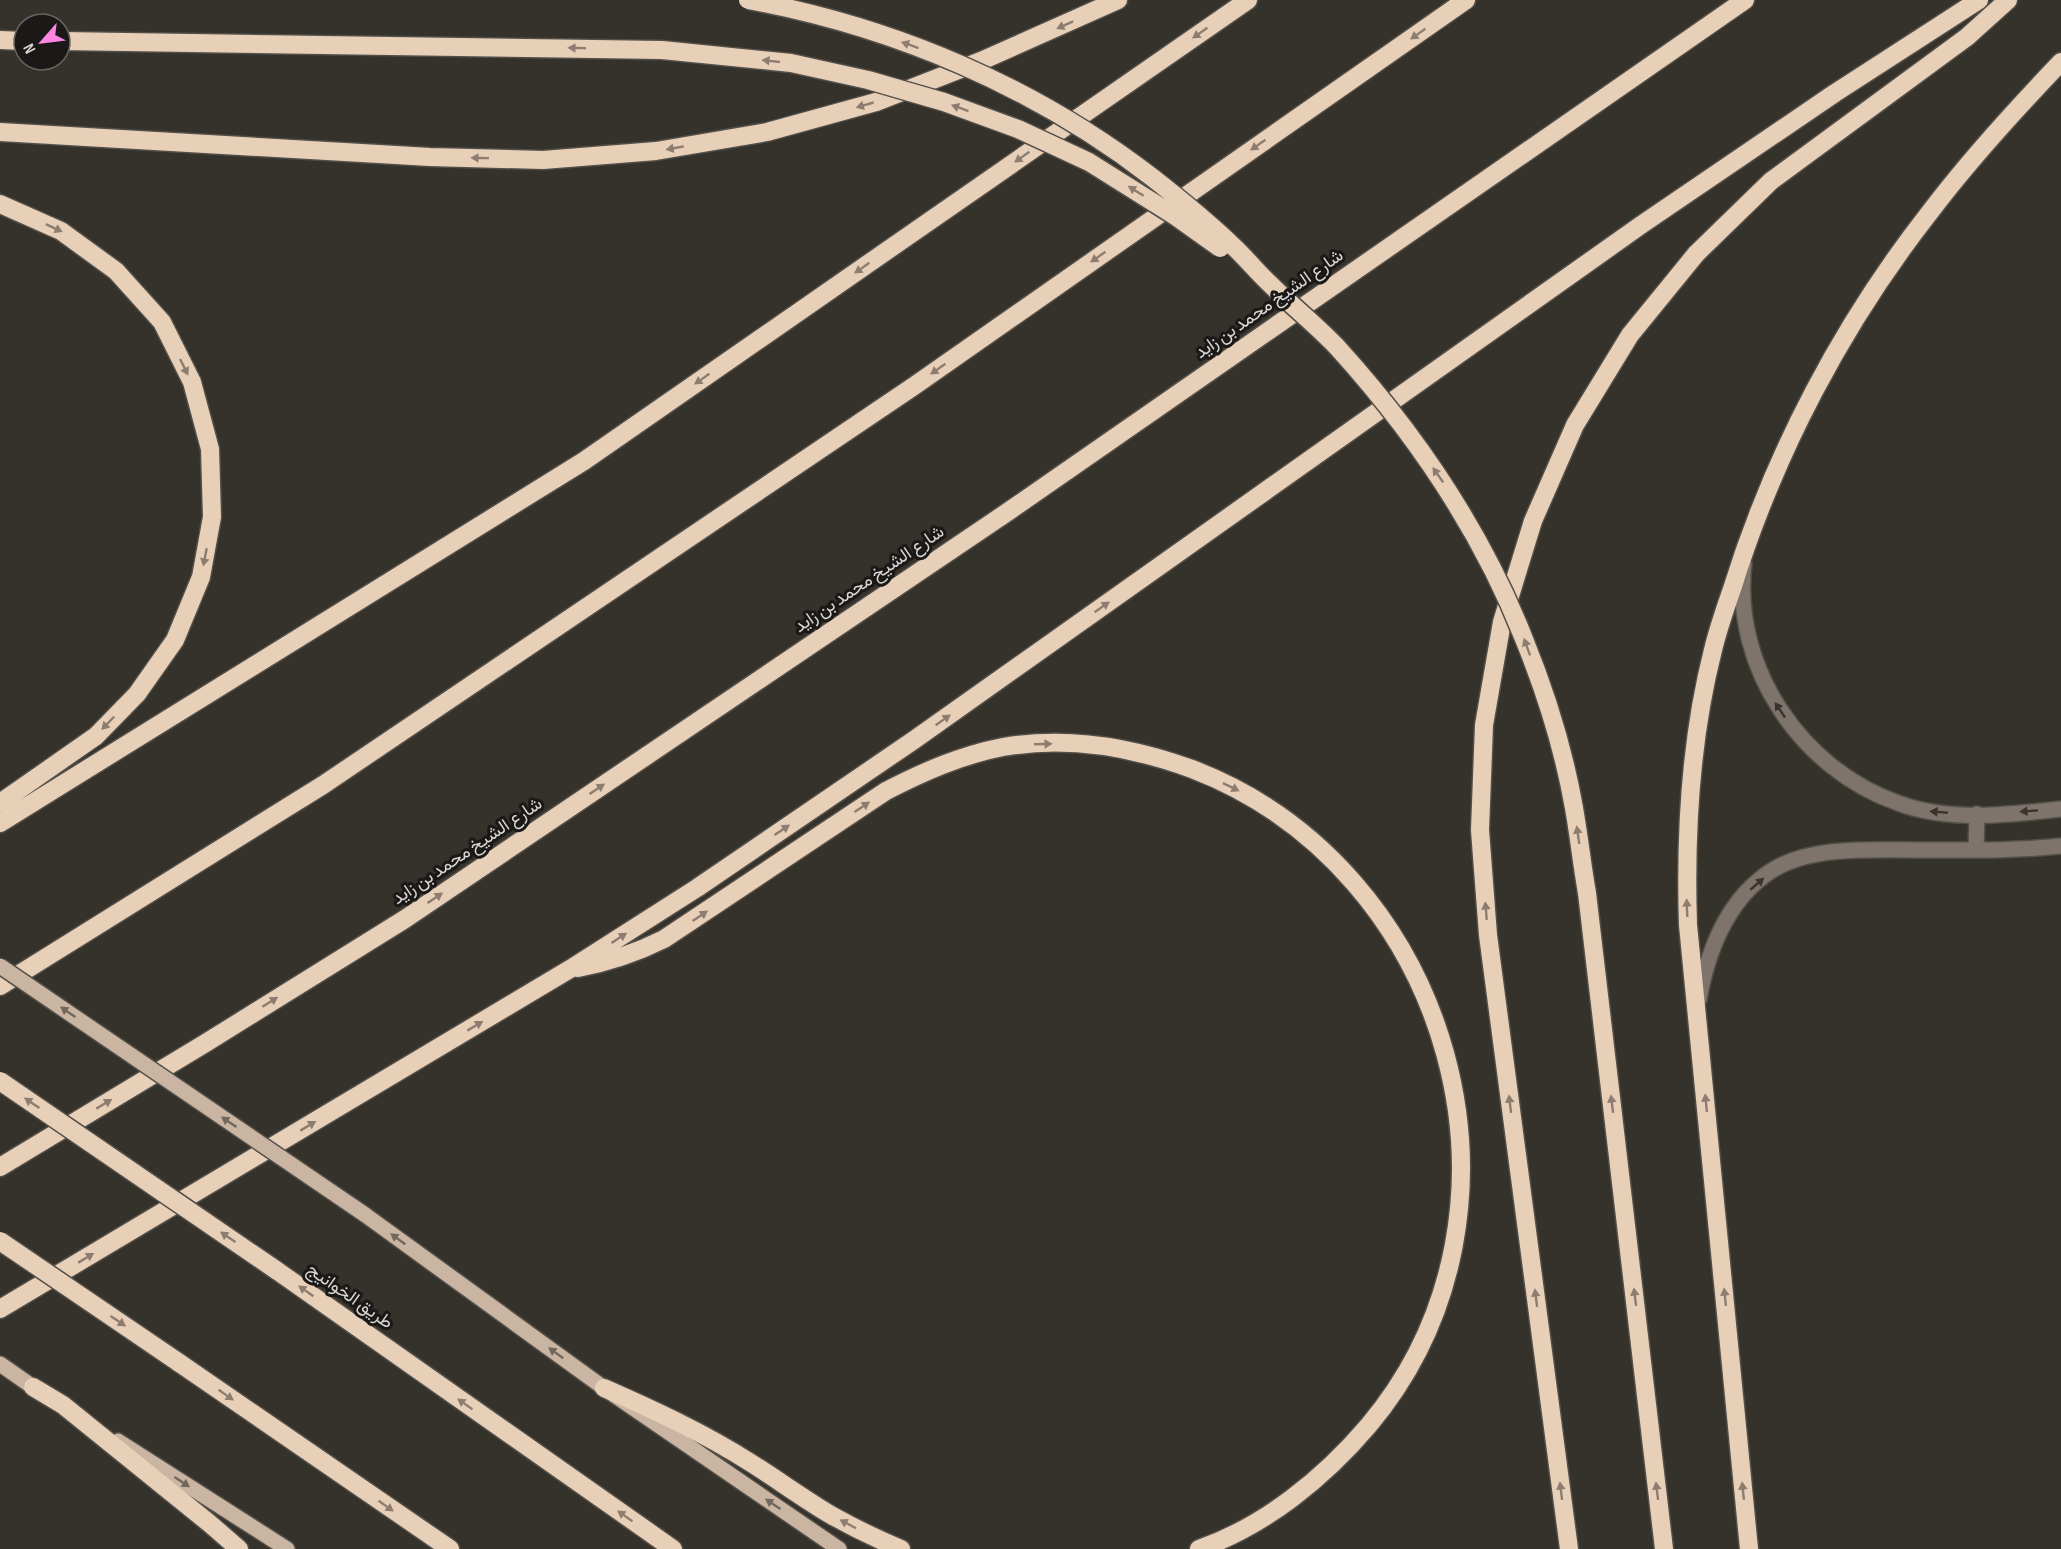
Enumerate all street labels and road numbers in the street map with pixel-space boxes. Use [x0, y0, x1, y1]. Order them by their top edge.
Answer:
street label: شارع الشيخ محمد بن زايد [1191, 245, 1348, 364]
street label: شارع الشيخ محمد بن زايد [790, 521, 949, 638]
street label: شارع الشيخ محمد بن زايد [388, 793, 547, 910]
street label: طريق الخوانيج [303, 1259, 397, 1334]

